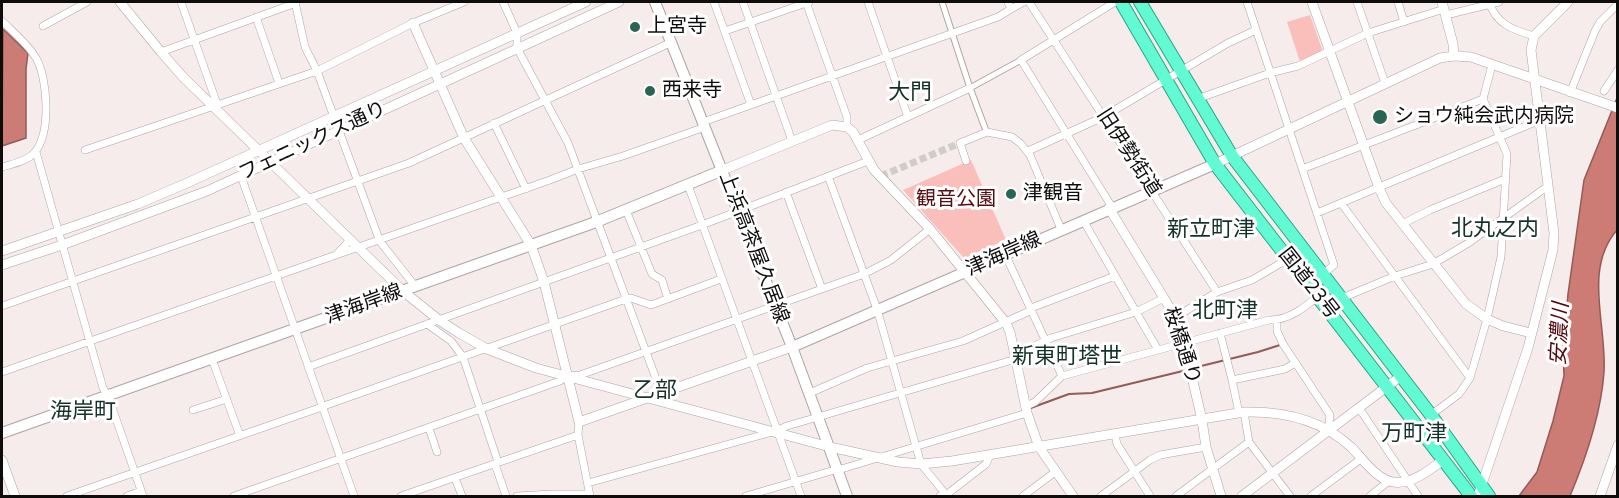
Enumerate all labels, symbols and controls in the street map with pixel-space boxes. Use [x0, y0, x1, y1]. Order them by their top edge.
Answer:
place label: 上宮寺 [647, 15, 707, 39]
marker: 上宮寺 [628, 20, 642, 34]
place label: 西来寺 [662, 79, 722, 103]
district label: 大門 [888, 81, 932, 107]
marker: 西来寺 [643, 84, 657, 98]
street label: フェニックス通り [235, 97, 391, 187]
street label: 旧伊勢街道 [1091, 105, 1165, 201]
place label: ショウ純会武内病院 [1394, 105, 1574, 129]
marker: ショウ純会武内病院 [1371, 108, 1389, 126]
street label: 上浜高茶屋久居線 [713, 169, 793, 327]
place label: 津観音 [1023, 182, 1083, 206]
marker: 津観音 [1004, 187, 1018, 201]
park label: 観音公園 [916, 188, 996, 212]
district label: 北丸之内 [1451, 217, 1539, 243]
district label: 新立町津 [1167, 218, 1255, 244]
street label: 津海岸線 [963, 228, 1045, 282]
street label: 国道23号 [1273, 244, 1343, 324]
street label: 津海岸線 [322, 280, 406, 330]
district label: 北町津 [1192, 299, 1258, 325]
water label: 安濃川 [1547, 302, 1575, 366]
street label: 桜橋通り [1157, 304, 1205, 388]
district label: 新東町塔世 [1012, 345, 1122, 371]
district label: 乙部 [633, 379, 677, 405]
district label: 海岸町 [50, 400, 116, 426]
district label: 万町津 [1381, 422, 1447, 448]

